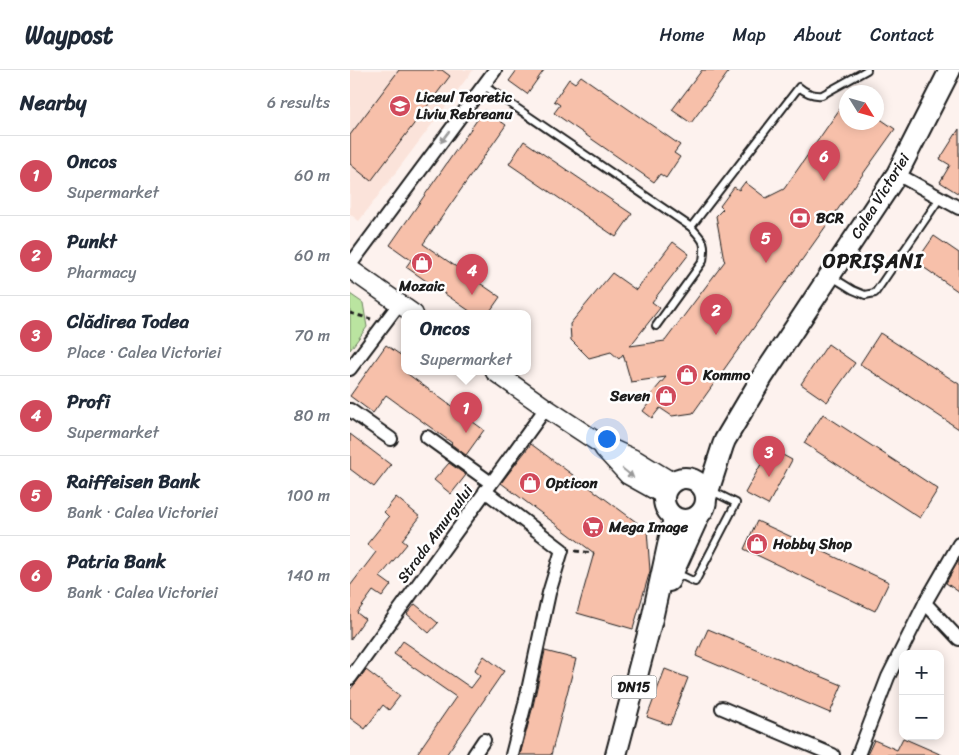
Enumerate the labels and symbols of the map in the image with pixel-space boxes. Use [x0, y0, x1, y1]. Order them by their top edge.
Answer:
place label: Liceul Teoretic Liviu Rebreanu [416, 84, 513, 127]
north arrow [839, 85, 884, 130]
school or university icon: Liceul Teoretic Liviu Rebreanu [388, 94, 412, 118]
one-way arrow [440, 130, 450, 144]
pin: 6 [808, 140, 840, 181]
street label: Calea Victoriei [843, 147, 917, 244]
place label: BCR [816, 205, 844, 231]
bank icon: BCR [788, 206, 812, 230]
pin: 5 [750, 222, 782, 263]
district label: OPRIȘANI [823, 244, 924, 279]
shop icon: Mozaic [410, 251, 434, 275]
pin: 4 [456, 254, 488, 295]
place label: Mozaic [398, 273, 446, 299]
pin: 2 [700, 294, 732, 335]
place label: Kommo [702, 362, 751, 388]
shop icon: Kommo [675, 363, 699, 387]
place label: Seven [609, 383, 651, 409]
shop icon: Seven [654, 384, 678, 408]
pin: 1 [450, 392, 482, 433]
your location [594, 426, 620, 452]
pin: 3 [753, 436, 785, 477]
one-way arrow [621, 468, 634, 479]
place label: Opticon [545, 470, 598, 496]
shop icon: Opticon [518, 471, 542, 495]
street label: Strada Amurgului [390, 478, 480, 589]
place label: Mega Image [608, 514, 689, 540]
supermarket icon: Mega Image [581, 515, 605, 539]
place label: Hobby Shop [772, 531, 852, 557]
shop icon: Hobby Shop [745, 532, 769, 556]
road number: DN15 [612, 676, 656, 698]

